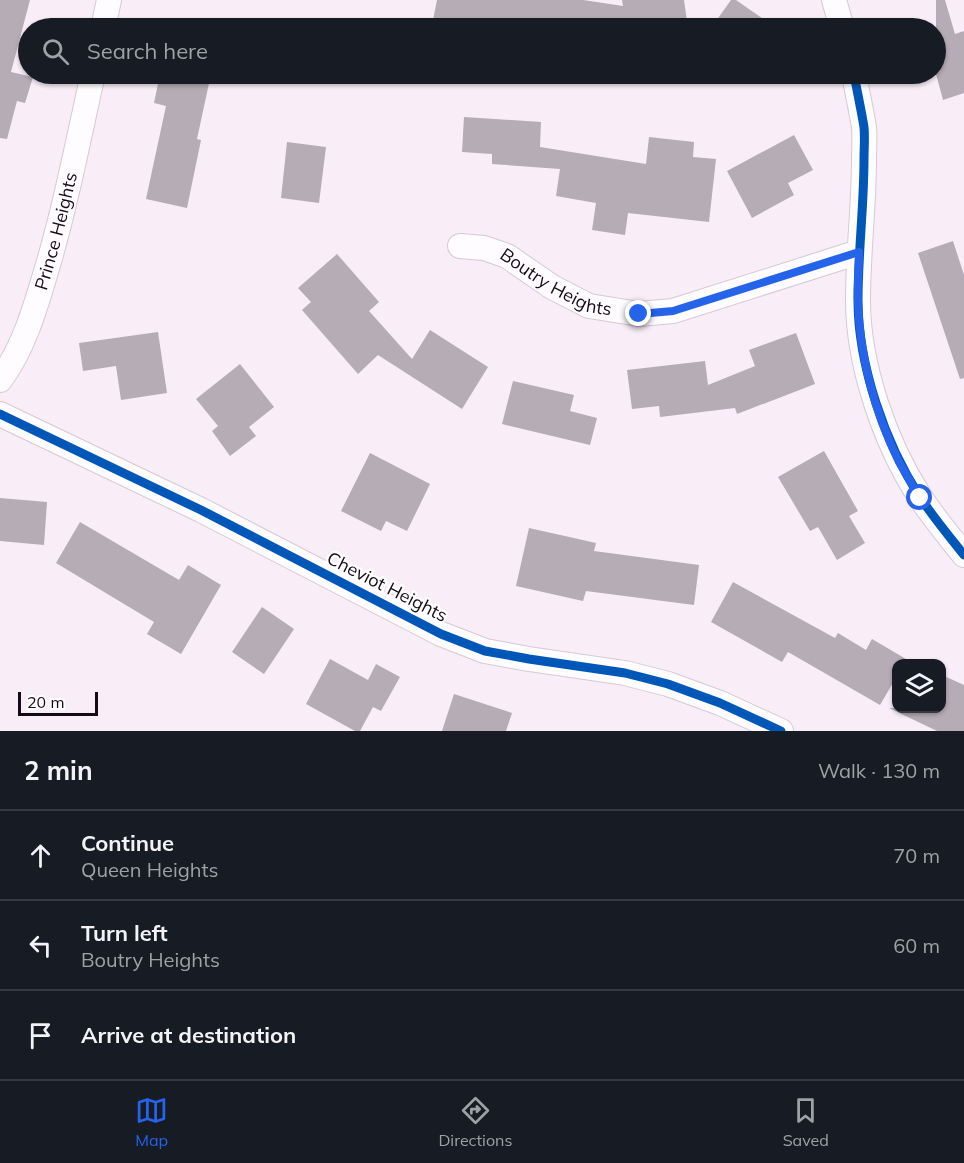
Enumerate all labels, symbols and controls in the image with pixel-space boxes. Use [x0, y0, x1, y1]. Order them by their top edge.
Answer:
search box [18, 18, 946, 84]
icon: search [39, 35, 72, 68]
text: Search here [87, 37, 208, 65]
street label: Prince Heights [29, 170, 82, 293]
street label: Boutry Heights [496, 243, 614, 320]
route end [625, 300, 651, 326]
route start [906, 484, 932, 510]
street label: Cheviot Heights [323, 546, 451, 627]
map controls [892, 659, 946, 713]
button: layers [892, 659, 946, 713]
scale bar [18, 689, 98, 716]
text: 20 m [27, 692, 64, 712]
text: 2 min [24, 754, 93, 787]
text: Walk · 130 m [818, 758, 940, 783]
text: Continue [81, 829, 174, 857]
icon: ahead [24, 839, 57, 872]
text: 70 m [893, 843, 940, 868]
text: Queen Heights [81, 857, 218, 882]
text: Turn left [81, 919, 168, 947]
icon: left [24, 929, 57, 962]
text: 60 m [893, 933, 940, 958]
text: Boutry Heights [81, 947, 220, 972]
icon: arrive [24, 1019, 57, 1052]
text: Arrive at destination [81, 1021, 296, 1049]
tab: Map [135, 1094, 168, 1150]
tab: Directions [438, 1094, 512, 1150]
tab: Saved [783, 1094, 829, 1150]

